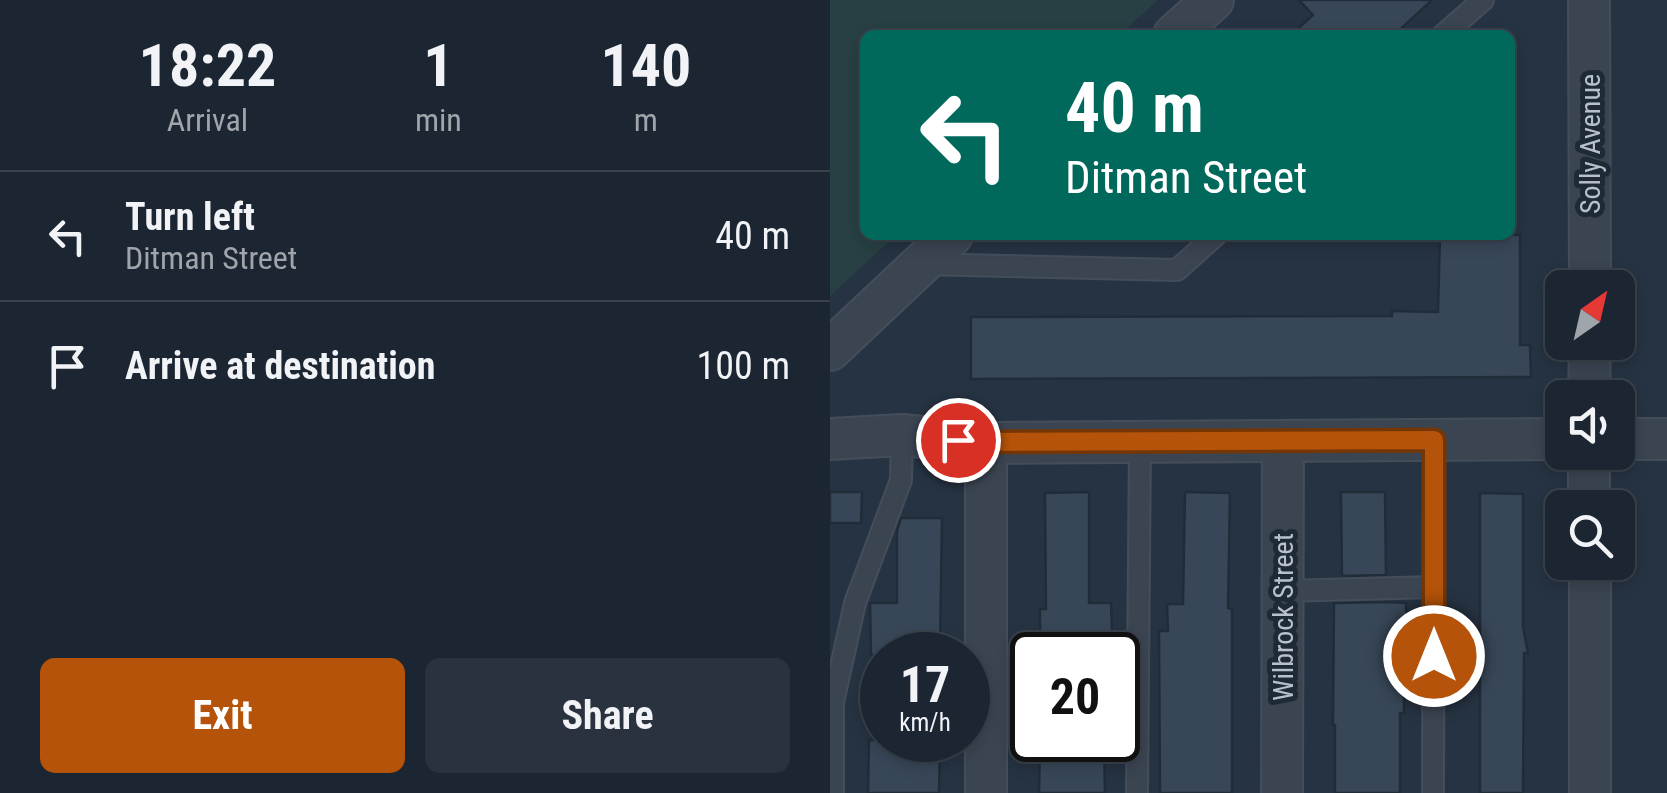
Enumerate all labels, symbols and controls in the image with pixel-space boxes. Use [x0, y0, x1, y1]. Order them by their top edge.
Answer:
text: 18:22 [139, 30, 276, 101]
text: 1 [423, 30, 454, 101]
text: 140 [600, 30, 691, 101]
text: 40 m [1065, 67, 1204, 149]
icon: left [900, 70, 1030, 200]
street label: Solly Avenue [1574, 74, 1607, 214]
text: Arrival [167, 101, 248, 139]
text: min [415, 101, 462, 139]
text: m [634, 101, 658, 139]
text: Ditman Street [1065, 151, 1307, 204]
text: Turn left [125, 195, 255, 239]
icon: left [40, 209, 95, 264]
text: 40 m [715, 214, 790, 258]
text: Ditman Street [125, 239, 297, 277]
north arrow [1545, 270, 1635, 360]
map controls [1545, 270, 1635, 580]
icon: arrive [40, 339, 95, 394]
text: Arrive at destination [125, 344, 435, 388]
text: 100 m [696, 344, 790, 388]
button: sound [1545, 380, 1635, 470]
pin [916, 398, 1001, 483]
icon: arrive [931, 413, 986, 468]
button: search [1545, 490, 1635, 580]
street label: Wilbrock Street [1267, 533, 1300, 701]
position arrow [1382, 604, 1486, 708]
speed limit sign: 20 [1010, 632, 1140, 762]
text: 17 [900, 656, 950, 714]
button: Exit [40, 658, 405, 773]
button: Share [425, 658, 790, 773]
text: km/h [899, 708, 951, 737]

